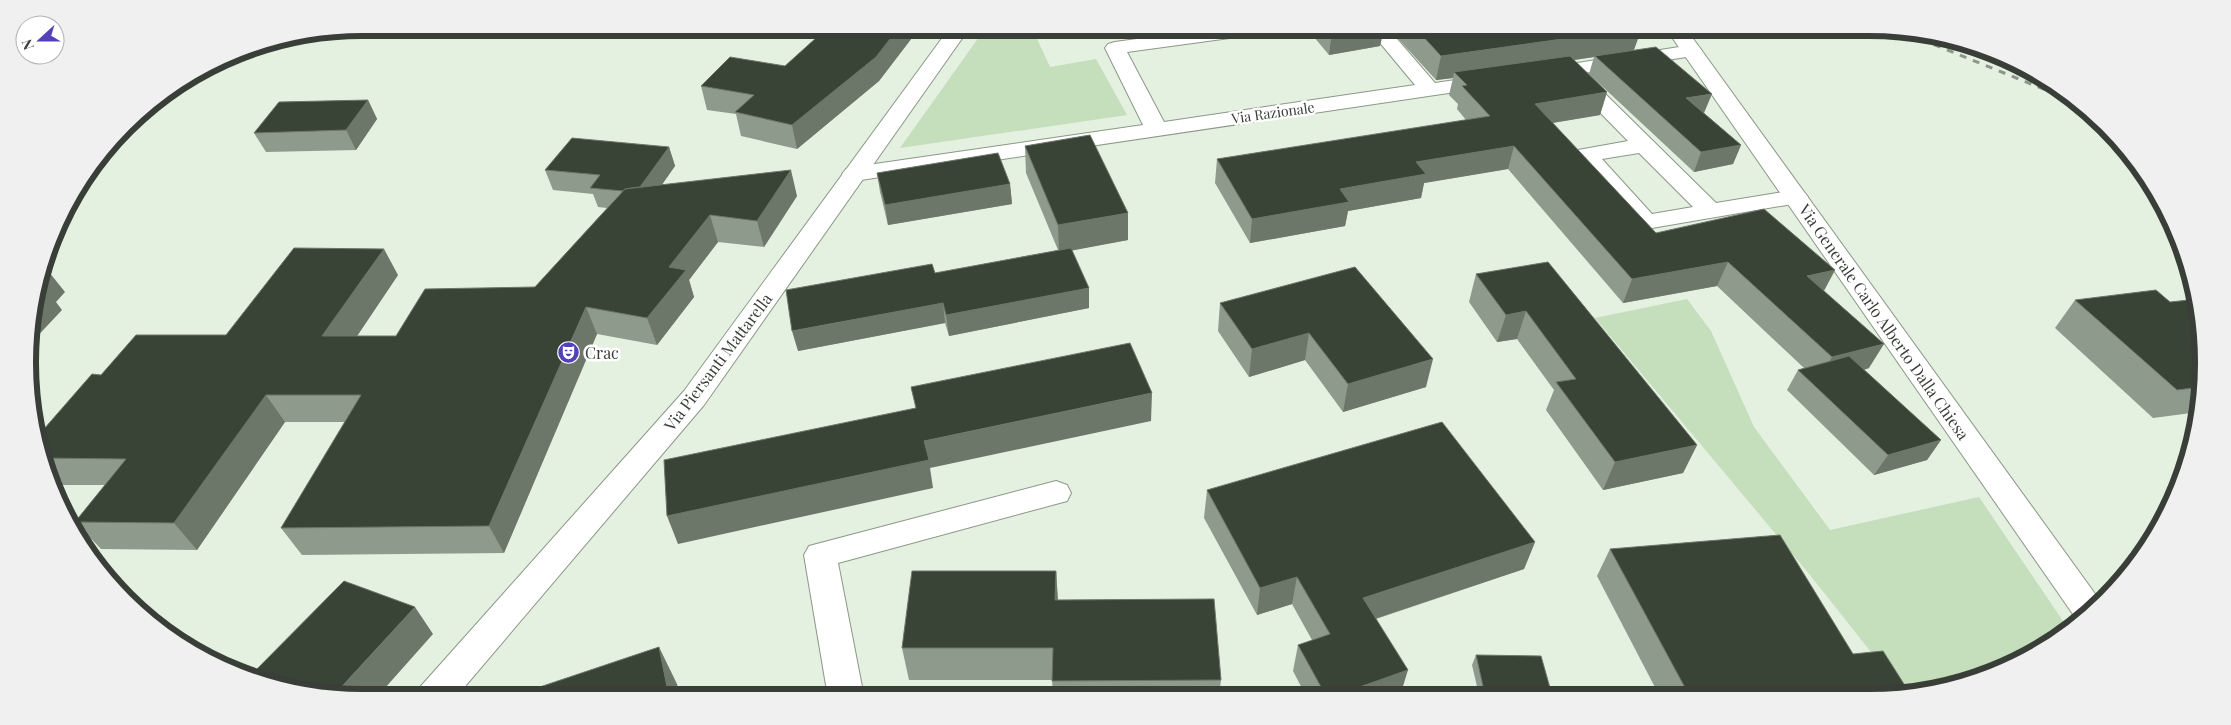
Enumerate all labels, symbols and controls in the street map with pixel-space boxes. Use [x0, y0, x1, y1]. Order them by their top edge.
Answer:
north arrow [15, 15, 65, 65]
text: N [17, 37, 38, 53]
street label: Via Razionale [1229, 97, 1316, 128]
street label: Via Generale Carlo Alberto Dalla Chiesa [1794, 199, 1974, 444]
street label: Via Piersanti Mattarella [658, 289, 776, 435]
theatre icon: Crac [557, 341, 581, 365]
place label: Crac [585, 342, 619, 363]

